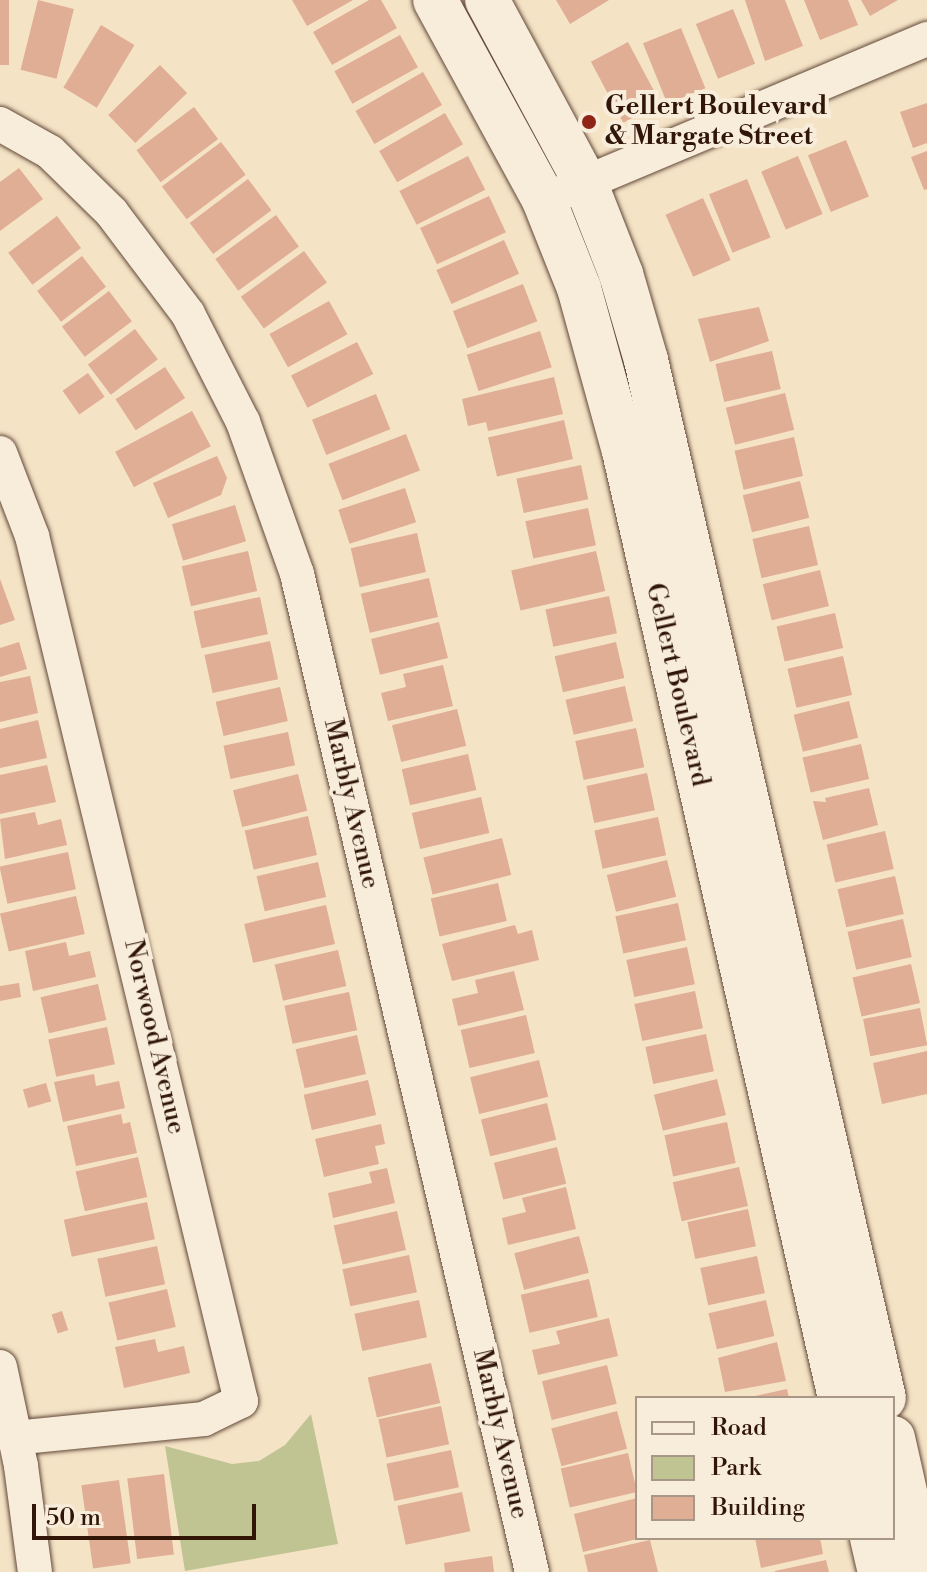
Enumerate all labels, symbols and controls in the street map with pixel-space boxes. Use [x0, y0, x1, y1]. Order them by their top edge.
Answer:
place label: Gellert Boulevard & Margate Street [605, 91, 827, 152]
marker: Gellert Boulevard & Margate Street [580, 113, 598, 131]
street label: Gellert Boulevard [638, 580, 716, 790]
street label: Marbly Avenue [316, 716, 386, 892]
street label: Norwood Avenue [116, 937, 192, 1137]
street label: Marbly Avenue [465, 1346, 535, 1522]
legend [635, 1396, 895, 1540]
text: Road [711, 1413, 767, 1443]
text: Park [711, 1453, 761, 1483]
scale bar [36, 1488, 260, 1538]
text: Building [711, 1493, 805, 1523]
text: 50 m [46, 1503, 101, 1533]

